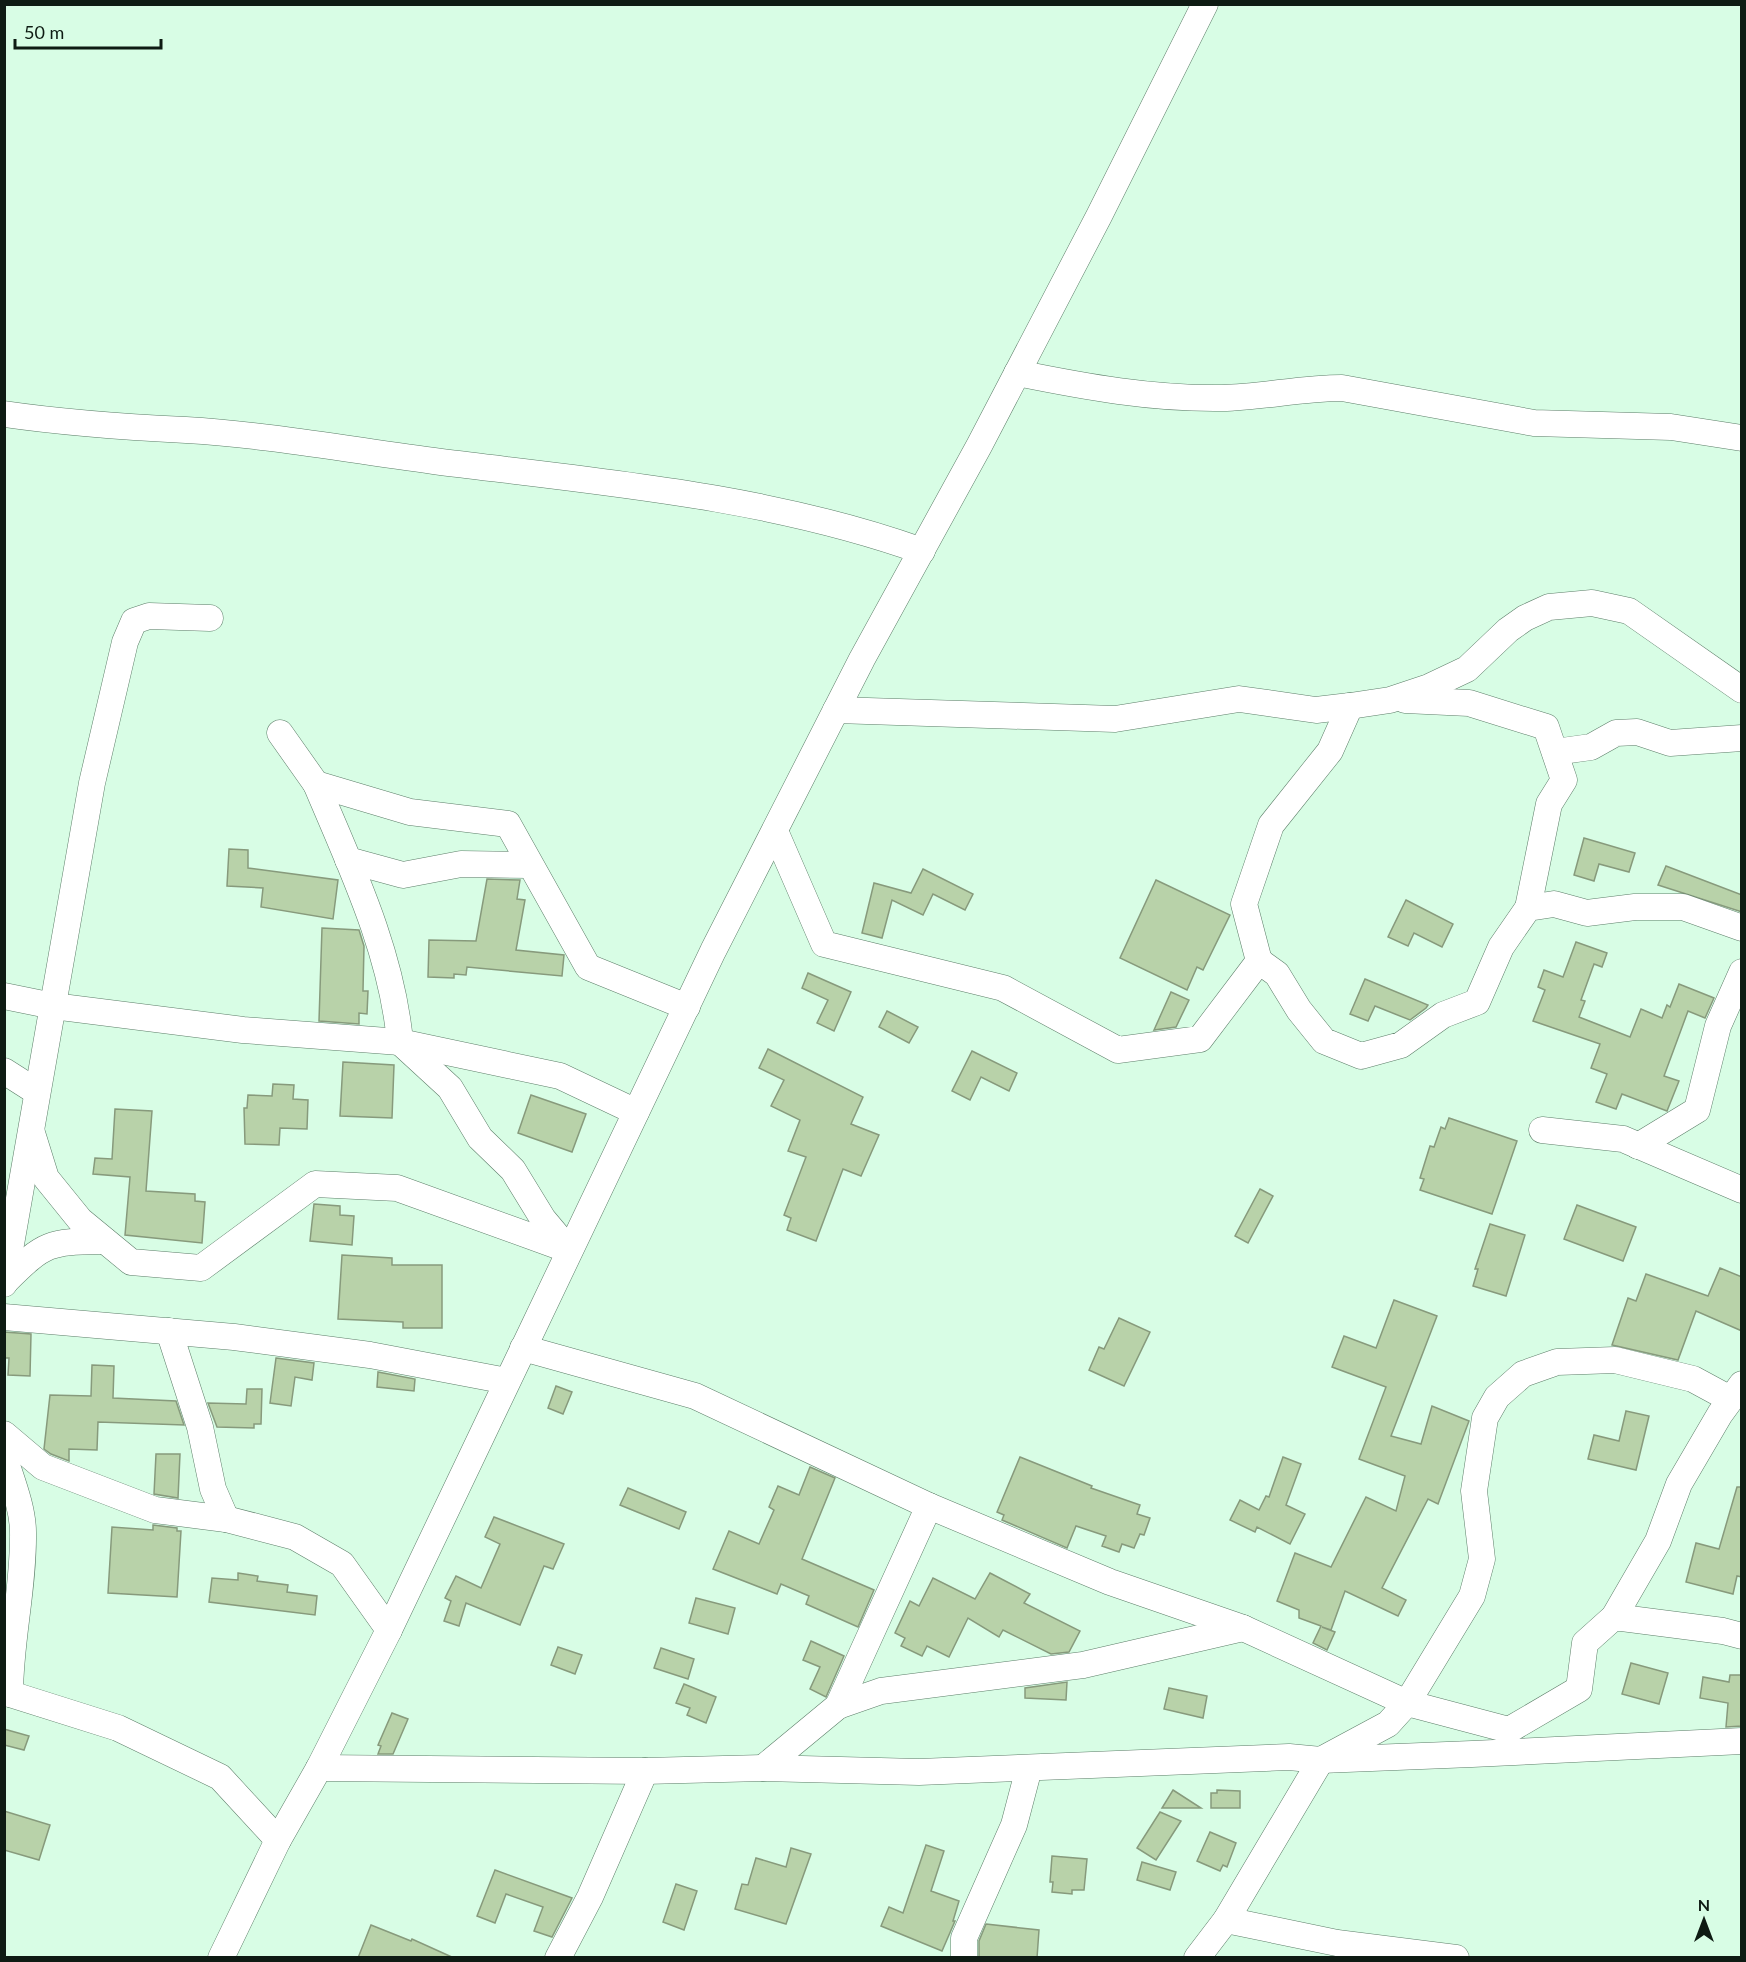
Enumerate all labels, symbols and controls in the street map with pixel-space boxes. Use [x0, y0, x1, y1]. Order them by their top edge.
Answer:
scale bar [15, 12, 160, 50]
text: 50 m [24, 21, 64, 43]
north arrow [1674, 1890, 1734, 1950]
text: N [1698, 1895, 1710, 1914]

